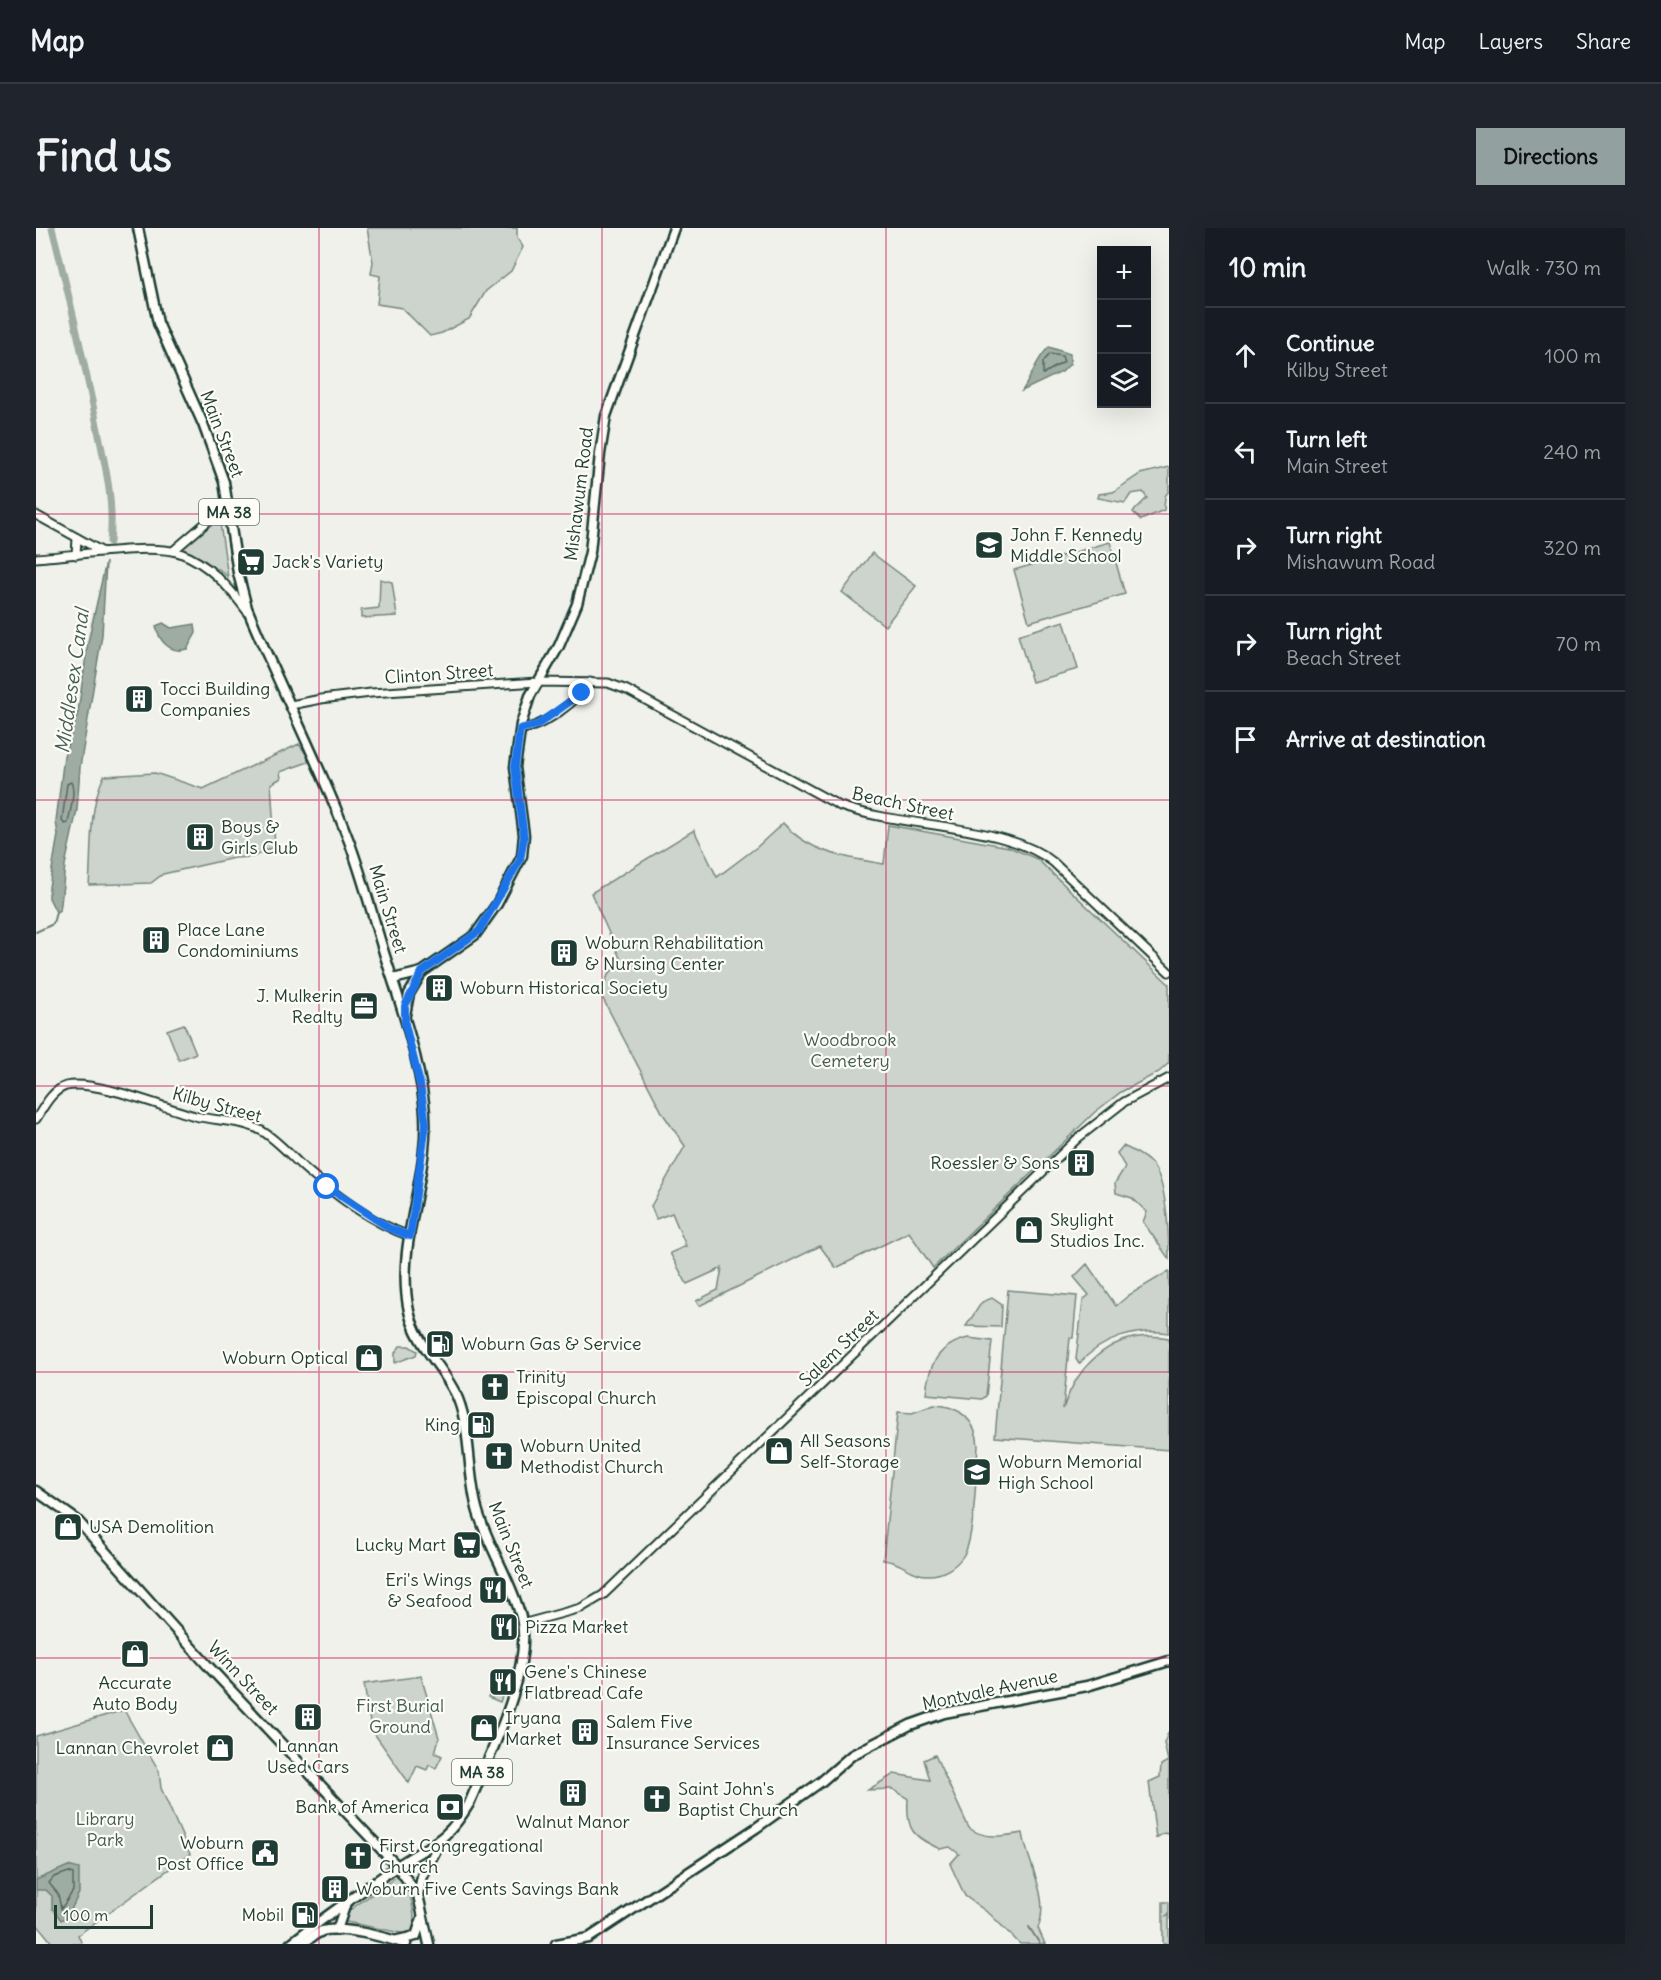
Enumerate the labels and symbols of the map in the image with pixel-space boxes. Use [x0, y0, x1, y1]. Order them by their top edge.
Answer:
street label: Main Street [195, 387, 250, 481]
street label: Mishawum Road [559, 425, 598, 562]
road number: MA 38 [199, 499, 259, 525]
place label: John F. Kennedy Middle School [1010, 523, 1143, 567]
school or university icon: John F. Kennedy Middle School [973, 529, 1005, 561]
supermarket icon: Jack's Variety [235, 546, 267, 578]
place label: Jack's Variety [272, 550, 383, 573]
water label: Middlesex Canal [49, 605, 94, 755]
street label: Clinton Street [384, 658, 494, 689]
place label: Tocci Building Companies [160, 677, 270, 721]
route end [568, 679, 594, 705]
building icon: Tocci Building Companies [123, 683, 155, 715]
street label: Beach Street [850, 781, 956, 826]
place label: Boys & Girls Club [221, 815, 298, 859]
building icon: Boys & Girls Club [184, 821, 216, 853]
street label: Main Street [364, 862, 413, 956]
place label: Place Lane Condominiums [177, 918, 299, 962]
building icon: Place Lane Condominiums [140, 924, 172, 956]
place label: Woburn Rehabilitation & Nursing Center [585, 931, 764, 975]
building icon: Woburn Rehabilitation & Nursing Center [548, 937, 580, 969]
building icon: Woburn Historical Society [423, 972, 455, 1004]
place label: Woburn Historical Society [460, 976, 668, 999]
place label: J. Mulkerin Realty [256, 984, 343, 1028]
office icon: J. Mulkerin Realty [348, 990, 380, 1022]
park label: Woodbrook Cemetery [803, 1028, 897, 1072]
street label: Kilby Street [170, 1082, 264, 1127]
building icon: Roessler & Sons [1065, 1147, 1097, 1179]
place label: Roessler & Sons [930, 1151, 1060, 1174]
route start [313, 1173, 339, 1199]
place label: Skylight Studios Inc. [1050, 1208, 1144, 1252]
shop icon: Skylight Studios Inc. [1013, 1214, 1045, 1246]
street label: Salem Street [794, 1304, 883, 1391]
fuel station icon: Woburn Gas & Service [424, 1328, 456, 1360]
place label: Woburn Gas & Service [461, 1332, 642, 1355]
shop icon: Woburn Optical [353, 1342, 385, 1374]
place label: Woburn Optical [222, 1346, 348, 1369]
place label: Trinity Episcopal Church [516, 1365, 656, 1409]
church icon: Trinity Episcopal Church [479, 1371, 511, 1403]
fuel station icon: King [465, 1409, 497, 1441]
place label: King [424, 1413, 460, 1436]
place label: All Seasons Self-Storage [800, 1429, 899, 1473]
place label: Woburn United Methodist Church [520, 1434, 663, 1478]
shop icon: All Seasons Self-Storage [763, 1435, 795, 1467]
church icon: Woburn United Methodist Church [483, 1440, 515, 1472]
place label: Woburn Memorial High School [998, 1450, 1142, 1494]
school or university icon: Woburn Memorial High School [961, 1456, 993, 1488]
street label: Main Street [484, 1498, 539, 1592]
shop icon: USA Demolition [52, 1511, 84, 1543]
place label: USA Demolition [89, 1515, 214, 1538]
supermarket icon: Lucky Mart [451, 1529, 483, 1561]
place label: Lucky Mart [355, 1533, 446, 1556]
place label: Eri's Wings & Seafood [385, 1568, 472, 1612]
restaurant icon: Eri's Wings & Seafood [477, 1574, 509, 1606]
restaurant icon: Pizza Market [488, 1611, 520, 1643]
place label: Pizza Market [525, 1615, 628, 1638]
street label: Winn Street [203, 1636, 284, 1720]
shop icon: Accurate Auto Body [119, 1638, 151, 1670]
place label: Gene's Chinese Flatbread Cafe [524, 1660, 647, 1704]
street label: Montvale Avenue [920, 1664, 1060, 1715]
restaurant icon: Gene's Chinese Flatbread Cafe [487, 1666, 519, 1698]
place label: Accurate Auto Body [92, 1671, 178, 1715]
park label: First Burial Ground [356, 1694, 444, 1738]
building icon: Lannan Used Cars [292, 1701, 324, 1733]
place label: Iryana Market [505, 1706, 562, 1750]
place label: Salem Five Insurance Services [606, 1710, 760, 1754]
shop icon: Iryana Market [468, 1712, 500, 1744]
building icon: Salem Five Insurance Services [569, 1716, 601, 1748]
shop icon: Lannan Chevrolet [204, 1732, 236, 1764]
place label: Lannan Used Cars [267, 1734, 349, 1778]
place label: Lannan Chevrolet [55, 1736, 199, 1759]
road number: MA 38 [452, 1759, 512, 1785]
building icon: Walnut Manor [557, 1777, 589, 1809]
place label: Saint John's Baptist Church [678, 1777, 798, 1821]
church icon: Saint John's Baptist Church [641, 1783, 673, 1815]
bank icon: Bank of America [434, 1791, 466, 1823]
place label: Bank of America [295, 1795, 429, 1818]
park label: Library Park [76, 1807, 134, 1851]
place label: Walnut Manor [516, 1810, 631, 1833]
place label: Woburn Post Office [157, 1831, 244, 1875]
place label: First Congregational Church [379, 1834, 543, 1878]
public building icon: Woburn Post Office [249, 1837, 281, 1869]
church icon: First Congregational Church [342, 1840, 374, 1872]
building icon: Woburn Five Cents Savings Bank [319, 1873, 351, 1905]
place label: Woburn Five Cents Savings Bank [356, 1877, 619, 1900]
fuel station icon: Mobil [289, 1899, 321, 1931]
scale bar [54, 1902, 153, 1930]
place label: Mobil [241, 1903, 284, 1926]

